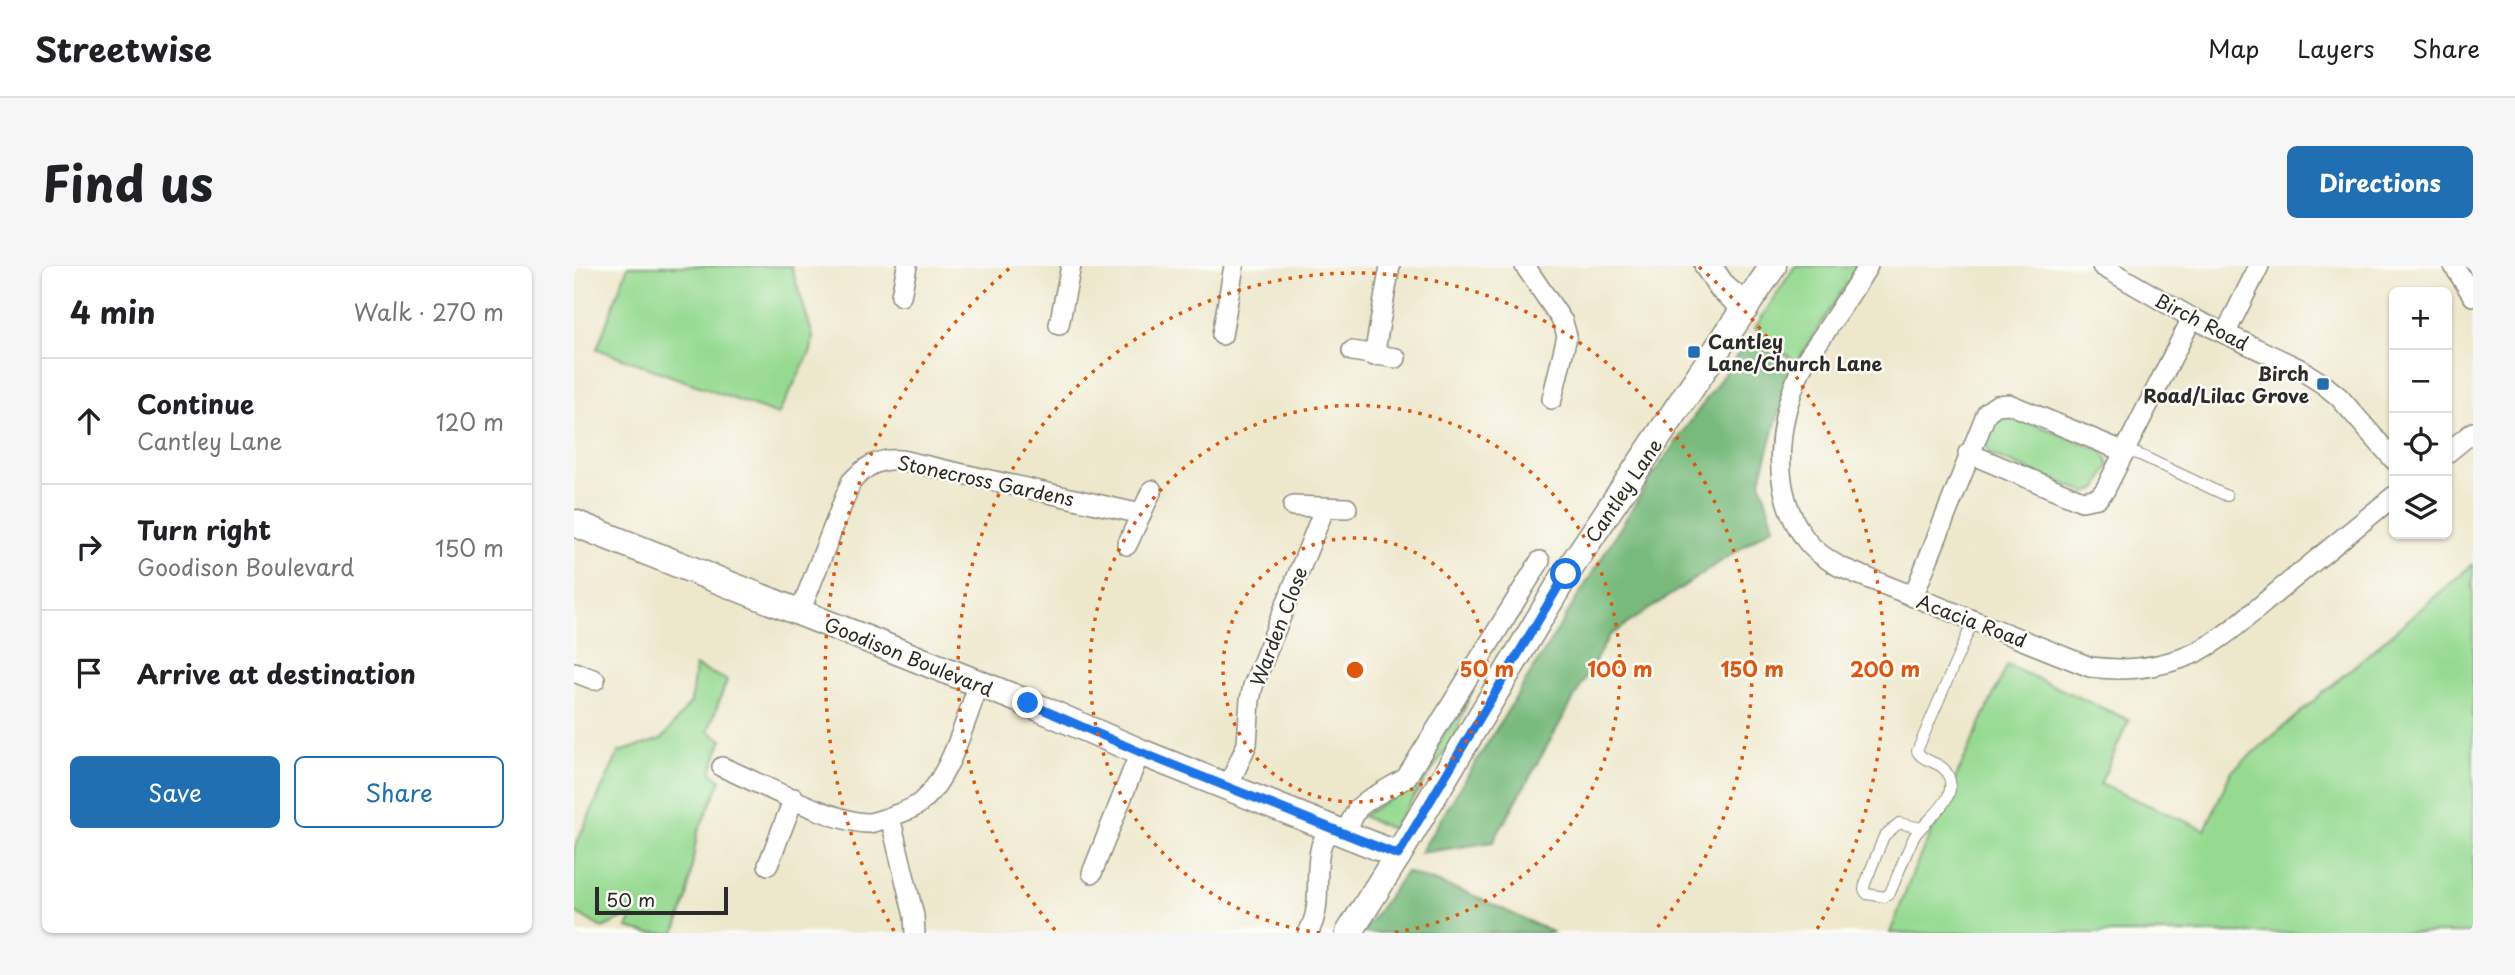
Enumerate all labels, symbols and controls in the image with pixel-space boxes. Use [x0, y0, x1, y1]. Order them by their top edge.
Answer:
text: Streetwise [35, 23, 212, 73]
text: Map [2208, 30, 2259, 66]
text: Layers [2297, 30, 2374, 66]
text: Share [2412, 30, 2480, 66]
text: Find us [42, 145, 213, 219]
button: Directions [2287, 146, 2473, 218]
street label: Birch Road [2150, 285, 2254, 357]
map controls [2389, 287, 2452, 539]
button: + [2389, 287, 2452, 350]
text: 4 min [70, 289, 156, 334]
text: Walk · 270 m [354, 294, 504, 329]
place label: Cantley Lane/Church Lane [1708, 327, 1882, 377]
marker: Cantley Lane/Church Lane [1686, 344, 1702, 360]
button: − [2389, 350, 2452, 413]
place label: Birch Road/Lilac Grove [2144, 359, 2309, 409]
marker: Birch Road/Lilac Grove [2315, 376, 2331, 392]
text: Continue [137, 384, 254, 423]
icon: ahead [70, 402, 108, 440]
text: 120 m [436, 404, 504, 439]
button: locate [2389, 413, 2452, 476]
text: Cantley Lane [137, 423, 282, 458]
street label: Cantley Lane [1578, 432, 1668, 548]
street label: Stonecross Gardens [895, 448, 1077, 512]
button: layers [2389, 476, 2452, 539]
text: Turn right [137, 510, 271, 549]
icon: right [70, 528, 108, 566]
text: 150 m [435, 530, 504, 565]
text: Goodison Boulevard [137, 549, 354, 584]
route start [1550, 558, 1581, 589]
street label: Warden Close [1242, 562, 1314, 690]
street label: Acacia Road [1913, 586, 2031, 654]
street label: Goodison Boulevard [820, 609, 998, 703]
text: 50 m [1460, 652, 1514, 684]
text: 100 m [1587, 652, 1653, 684]
text: 150 m [1720, 652, 1784, 684]
text: 200 m [1850, 652, 1920, 684]
icon: arrive [70, 654, 108, 692]
text: Arrive at destination [137, 654, 416, 693]
centre of rings [1343, 658, 1367, 682]
route end [1012, 687, 1043, 718]
button: Save [70, 756, 280, 828]
button: Share [294, 756, 504, 828]
scale bar [595, 884, 728, 916]
text: 50 m [606, 885, 655, 913]

